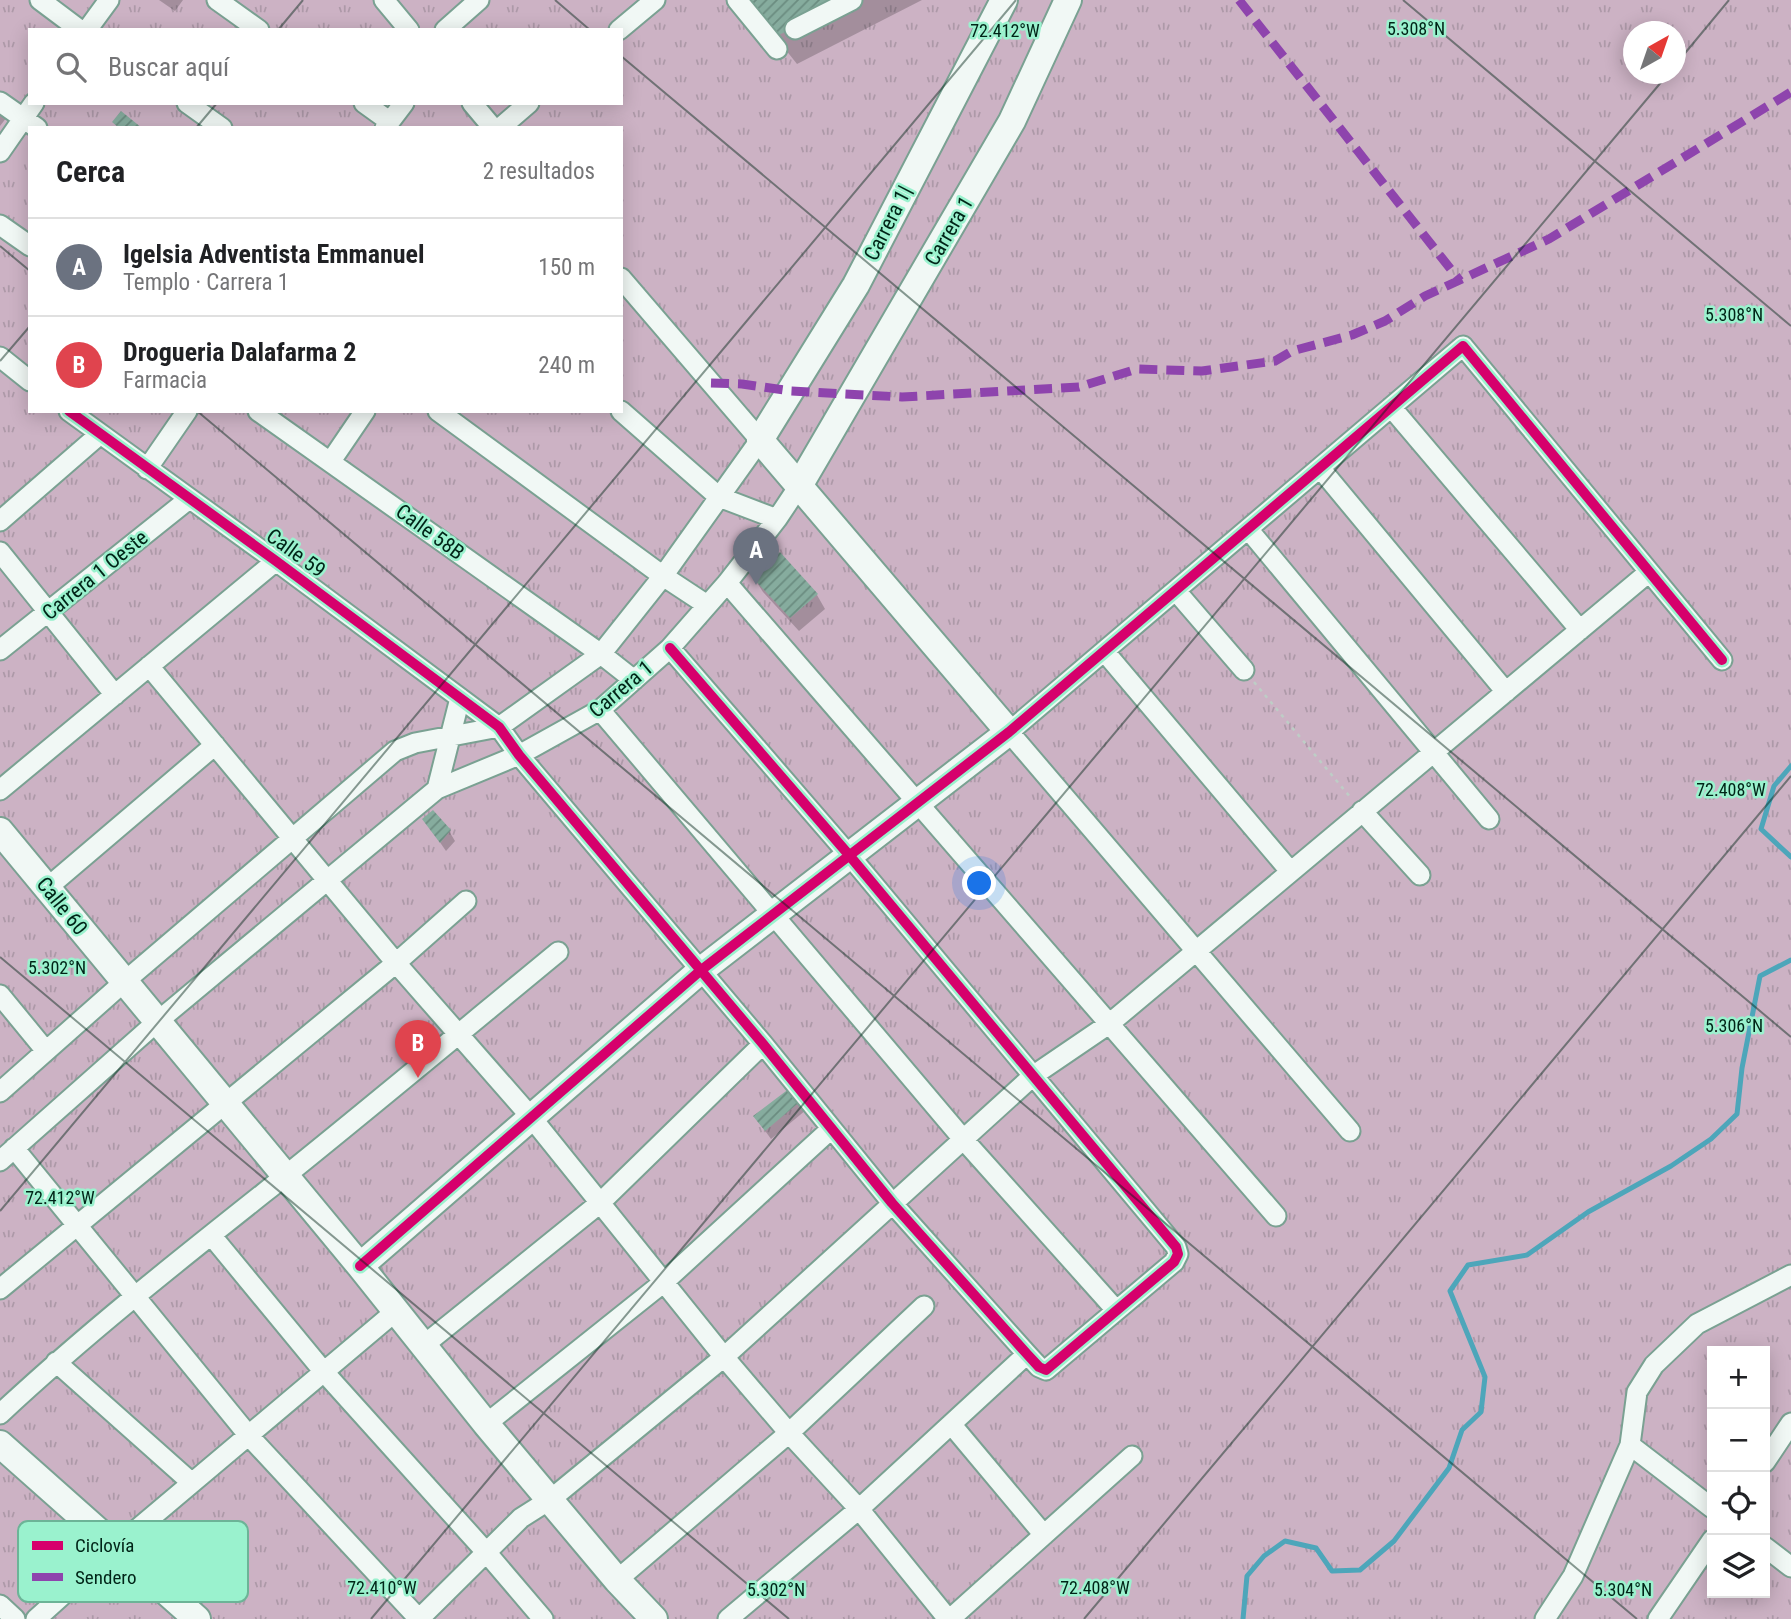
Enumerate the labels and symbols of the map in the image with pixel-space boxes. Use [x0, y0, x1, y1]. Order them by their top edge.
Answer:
text: 5.308°N [1387, 18, 1445, 39]
text: 72.412°W [970, 20, 1040, 41]
north arrow [1623, 21, 1686, 84]
street label: Carrera 1| [859, 182, 917, 264]
street label: Carrera 1 [920, 192, 978, 270]
text: 5.308°N [1705, 304, 1763, 325]
street label: Calle 58B [391, 499, 469, 565]
street label: Calle 59 [262, 524, 330, 582]
street label: Carrera 1 Oeste [37, 525, 153, 625]
pin: A [733, 527, 779, 585]
street label: Carrera 1 [584, 655, 658, 723]
text: 72.408°W [1696, 779, 1766, 800]
your location [962, 866, 996, 900]
street label: Calle 60 [32, 872, 92, 940]
text: 5.302°N [28, 957, 86, 978]
text: 5.306°N [1705, 1015, 1763, 1036]
pin: B [395, 1020, 441, 1078]
text: 72.412°W [25, 1187, 95, 1208]
legend [18, 1521, 248, 1602]
text: Ciclovía [75, 1534, 134, 1557]
text: Sendero [75, 1566, 136, 1589]
text: 72.410°W [347, 1577, 417, 1598]
text: 72.408°W [1060, 1577, 1130, 1598]
text: 5.302°N [747, 1579, 805, 1600]
text: 5.304°N [1594, 1579, 1652, 1600]

